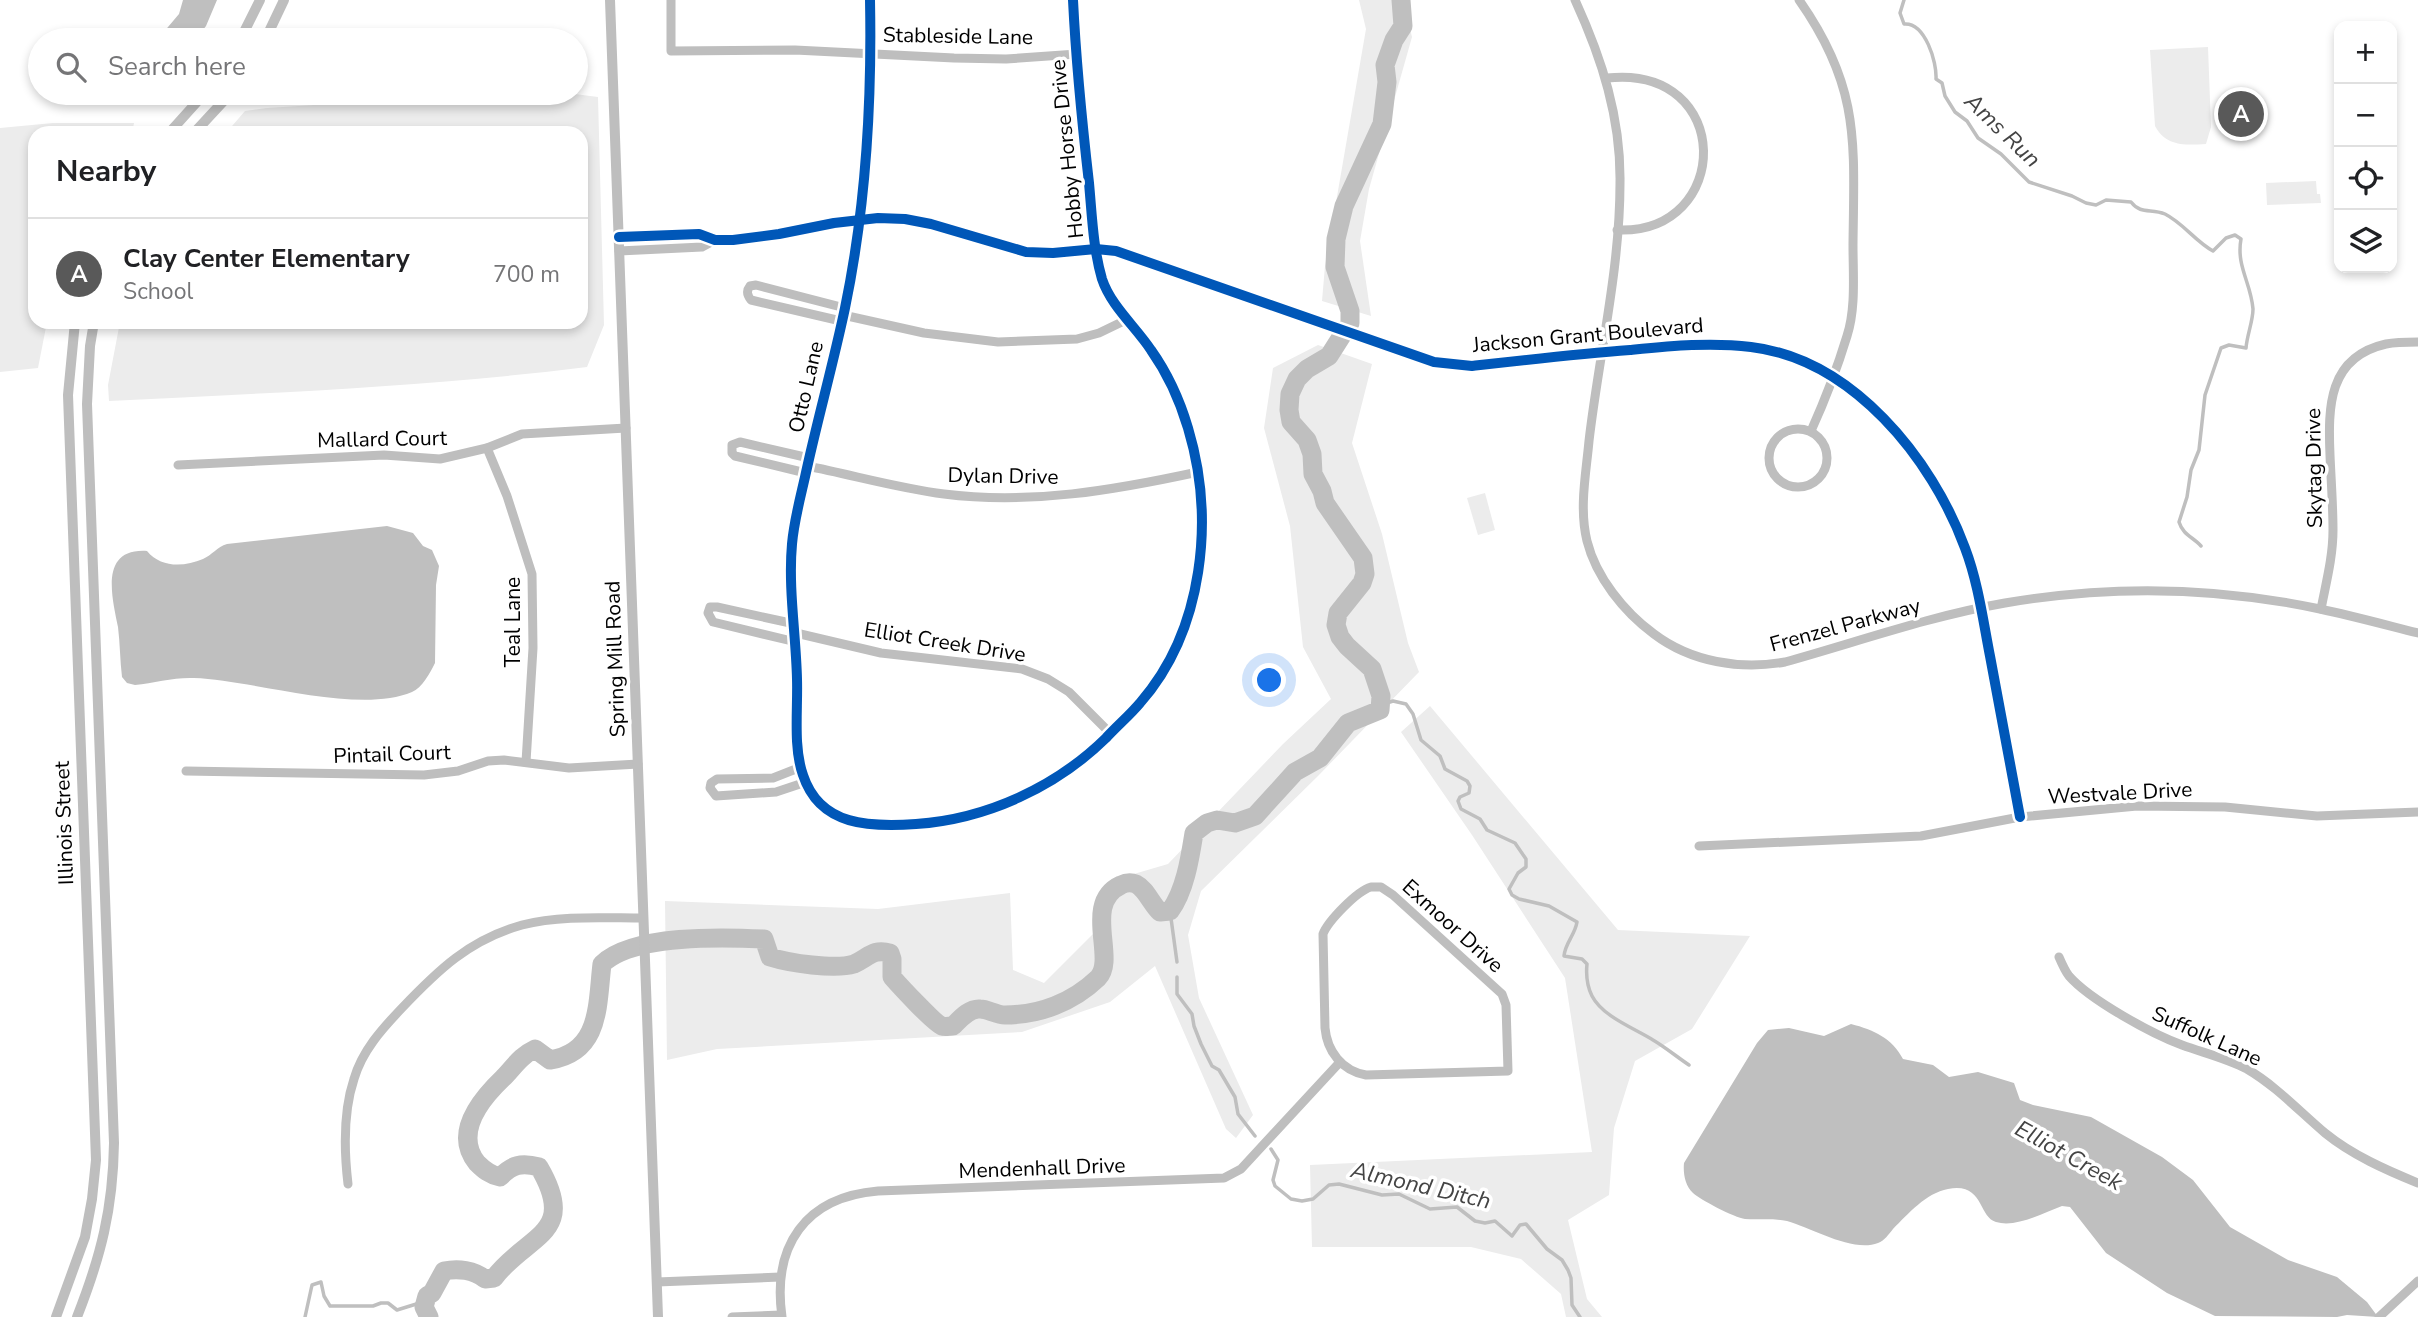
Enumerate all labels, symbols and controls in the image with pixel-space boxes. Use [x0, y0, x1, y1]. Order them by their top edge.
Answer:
street label: Stableside Lane [883, 21, 1033, 51]
map controls [2334, 21, 2397, 273]
button: + [2334, 21, 2397, 84]
search box [28, 28, 588, 105]
icon: search [52, 48, 90, 86]
text: Search here [108, 49, 246, 84]
street label: Hobby Horse Drive [1044, 58, 1090, 240]
button: − [2334, 84, 2397, 147]
water label: Ams Run [1957, 86, 2048, 174]
pin: A [2218, 88, 2264, 140]
button: locate [2334, 147, 2397, 210]
text: Nearby [56, 151, 156, 192]
button: layers [2334, 210, 2397, 273]
text: Clay Center Elementary [123, 241, 410, 276]
text: A [70, 259, 88, 290]
text: 700 m [493, 259, 560, 290]
text: School [123, 276, 193, 307]
street label: Jackson Grant Boulevard [1470, 311, 1705, 359]
street label: Otto Lane [782, 338, 830, 436]
street label: Skytag Drive [2299, 408, 2329, 528]
street label: Mallard Court [317, 424, 448, 454]
street label: Dylan Drive [947, 461, 1059, 491]
street label: Teal Lane [499, 577, 527, 667]
street label: Spring Mill Road [598, 580, 632, 738]
street label: Frenzel Parkway [1767, 591, 1924, 659]
street label: Elliot Creek Drive [862, 615, 1028, 669]
your location [1252, 663, 1286, 697]
street label: Pintail Court [333, 738, 452, 770]
street label: Illinois Street [48, 760, 80, 885]
street label: Westvale Drive [2047, 775, 2193, 811]
street label: Exmoor Drive [1396, 873, 1510, 979]
street label: Suffolk Lane [2148, 999, 2266, 1073]
water label: Elliot Creek [2009, 1113, 2129, 1198]
street label: Mendenhall Drive [958, 1151, 1126, 1185]
water label: Almond Ditch [1347, 1154, 1494, 1217]

